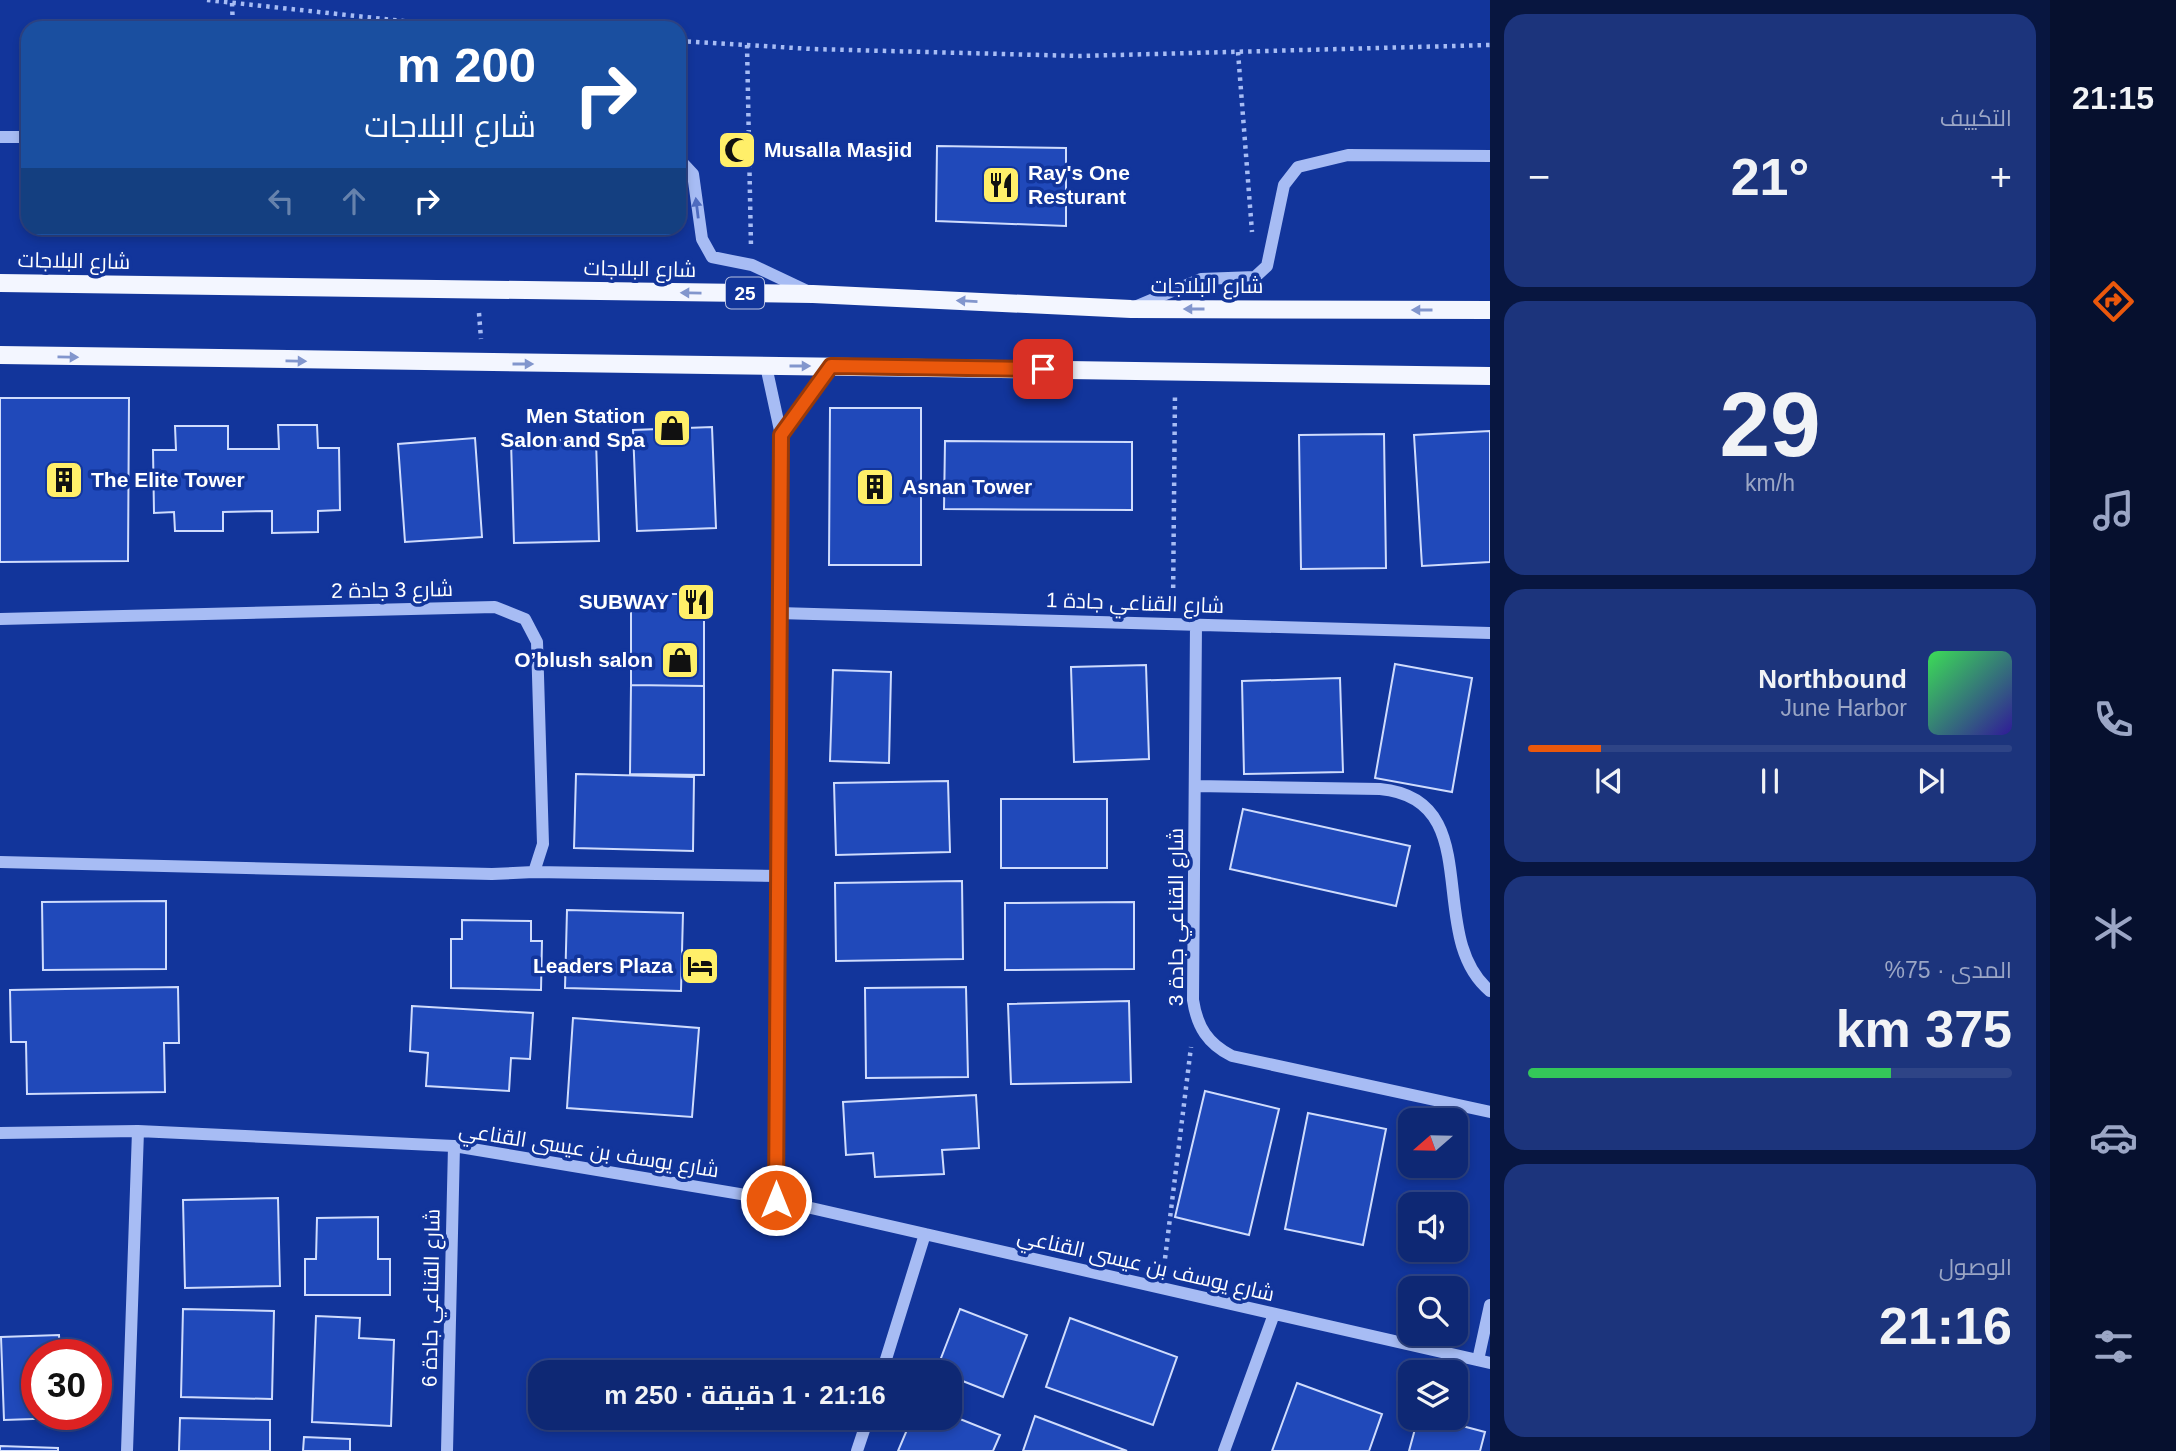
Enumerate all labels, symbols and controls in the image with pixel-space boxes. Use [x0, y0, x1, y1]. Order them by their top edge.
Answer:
text: 200 m [397, 38, 536, 92]
icon: right [560, 49, 651, 140]
text: 21:15 [2072, 80, 2154, 116]
text: التكييف [1940, 105, 2012, 131]
text: شارع البلاجات [364, 108, 536, 144]
mosque icon: Musalla Masjid [716, 129, 758, 171]
place label: Musalla Masjid [764, 138, 912, 161]
text: 21° [1731, 148, 1809, 206]
text: − [1528, 156, 1550, 198]
text: + [1990, 156, 2012, 198]
place label: Ray's One Resturant [1028, 161, 1130, 208]
restaurant icon: Ray's One Resturant [980, 164, 1022, 206]
icon: left [262, 182, 300, 220]
icon: ahead [335, 182, 373, 220]
icon: right [408, 182, 446, 220]
one-way arrow [691, 197, 702, 219]
street label: شارع البلاجات [17, 248, 131, 276]
street label: شارع البلاجات [583, 256, 697, 284]
street label: شارع البلاجات [1151, 274, 1263, 300]
icon: directions [2089, 277, 2138, 326]
road number: 25 [726, 278, 764, 308]
one-way arrow [679, 287, 701, 299]
one-way arrow [956, 296, 978, 307]
one-way arrow [1183, 303, 1205, 315]
one-way arrow [1411, 304, 1433, 316]
pin [1013, 339, 1073, 399]
icon: arrive [1024, 350, 1062, 388]
one-way arrow [57, 351, 79, 362]
one-way arrow [285, 355, 307, 366]
one-way arrow [512, 358, 534, 370]
one-way arrow [789, 360, 811, 372]
text: 29 [1719, 374, 1821, 475]
place label: Men Station Salon and Spa [500, 404, 645, 451]
shop icon: Men Station Salon and Spa [651, 407, 693, 449]
building icon: The Elite Tower [43, 459, 85, 501]
building icon: Asnan Tower [854, 466, 896, 508]
place label: The Elite Tower [91, 468, 245, 491]
text: km/h [1745, 470, 1795, 496]
place label: Asnan Tower [902, 475, 1032, 498]
icon: music [2089, 486, 2138, 535]
street label: شارع 3 جادة 2 [331, 577, 453, 605]
restaurant icon: SUBWAY [675, 581, 717, 623]
street label: شارع القناعي جادة 1 [1045, 588, 1225, 622]
place label: SUBWAY [579, 590, 669, 613]
shop icon: O’blush salon [659, 639, 701, 681]
place label: O’blush salon [514, 648, 653, 671]
text: Northbound [1758, 664, 1907, 694]
text: June Harbor [1780, 695, 1907, 721]
icon: phone [2089, 695, 2138, 744]
icon: previous [1590, 762, 1628, 800]
icon: pause [1751, 762, 1789, 800]
icon: next [1912, 762, 1950, 800]
street label: شارع القناعي جادة 3 [1164, 828, 1192, 1006]
icon: climate [2089, 904, 2138, 953]
hotel icon: Leaders Plaza [679, 945, 721, 987]
place label: Leaders Plaza [533, 954, 673, 977]
text: المدى · 75% [1885, 957, 2012, 983]
text: 375 km [1836, 1000, 2012, 1058]
north arrow [1398, 1108, 1468, 1178]
map controls [1398, 1108, 1468, 1430]
icon: car [2089, 1113, 2138, 1162]
street label: شارع يوسف بن عيسى القناعي [457, 1118, 721, 1186]
position arrow [739, 1163, 813, 1237]
button: sound [1398, 1192, 1468, 1262]
street label: شارع القناعي جادة 6 [417, 1209, 449, 1387]
street label: شارع يوسف بن عيسى القناعي [1014, 1224, 1277, 1310]
text: الوصول [1939, 1254, 2012, 1280]
button: search [1398, 1276, 1468, 1346]
text: 21:16 [1879, 1297, 2012, 1355]
icon: filters [2089, 1322, 2138, 1371]
speed limit sign: 30 [21, 1339, 112, 1430]
button: layers [1398, 1360, 1468, 1430]
text: 21:16 · 1 دقيقة · 250 m [604, 1380, 886, 1410]

